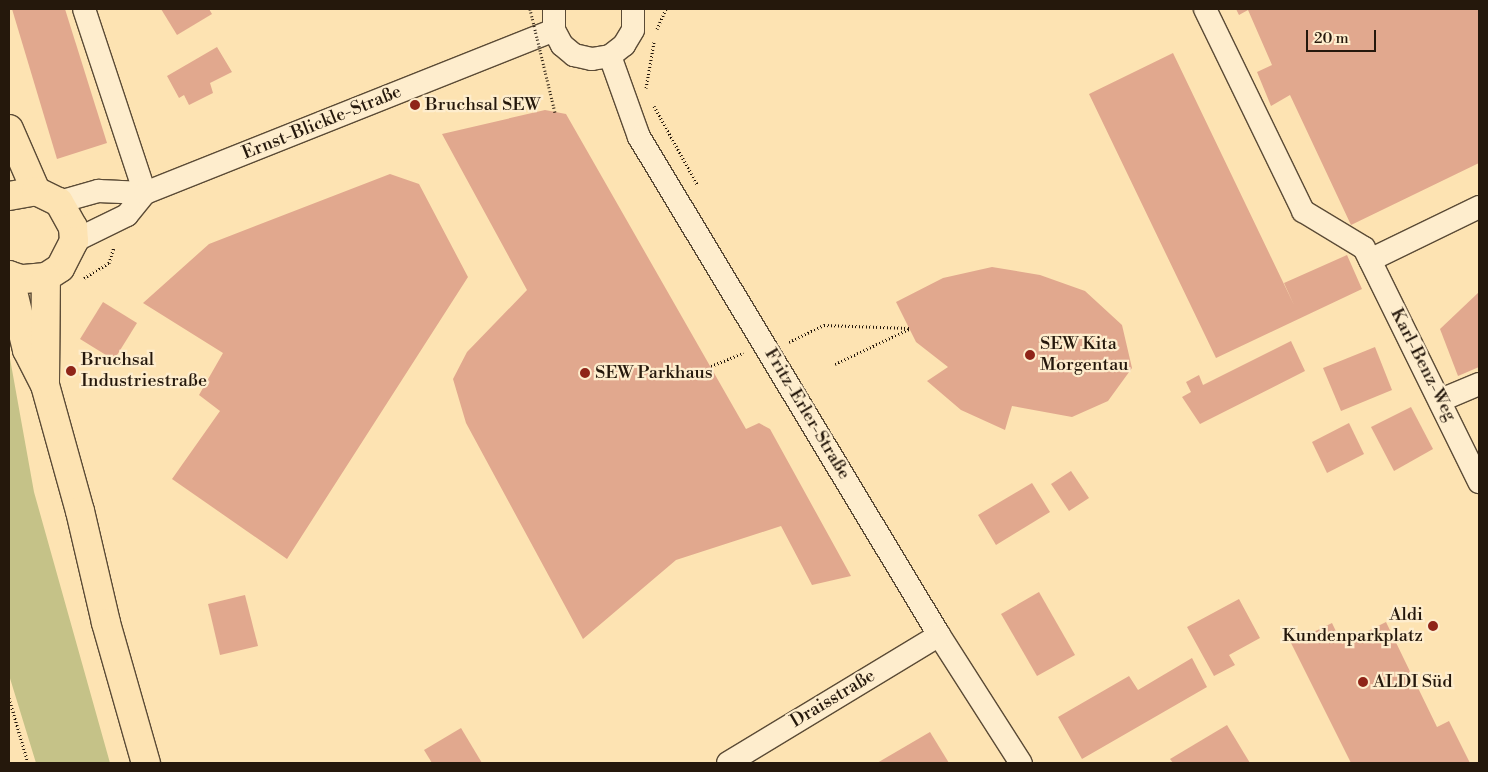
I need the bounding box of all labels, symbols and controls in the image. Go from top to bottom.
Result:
scale bar [1308,20,1378,52]
text: 20 m [1314,29,1349,48]
street label: Ernst-Blickle-Straße [239,81,405,165]
place label: Bruchsal SEW [425,94,540,116]
marker: Bruchsal SEW [409,99,421,111]
street label: Karl-Benz-Weg [1385,305,1461,425]
place label: SEW Kita Morgentau [1040,334,1129,376]
street label: Fritz-Erler-Straße [759,345,855,483]
marker: SEW Kita Morgentau [1024,349,1036,361]
place label: Bruchsal Industriestraße [81,350,207,392]
place label: SEW Parkhaus [595,362,713,384]
marker: Bruchsal Industriestraße [65,365,77,377]
marker: SEW Parkhaus [579,367,591,379]
place label: Aldi Kundenparkplatz [1282,605,1423,648]
marker: Aldi Kundenparkplatz [1427,620,1439,632]
street label: Draisstraße [787,665,879,733]
place label: ALDI Süd [1373,671,1453,693]
marker: ALDI Süd [1357,676,1369,688]

